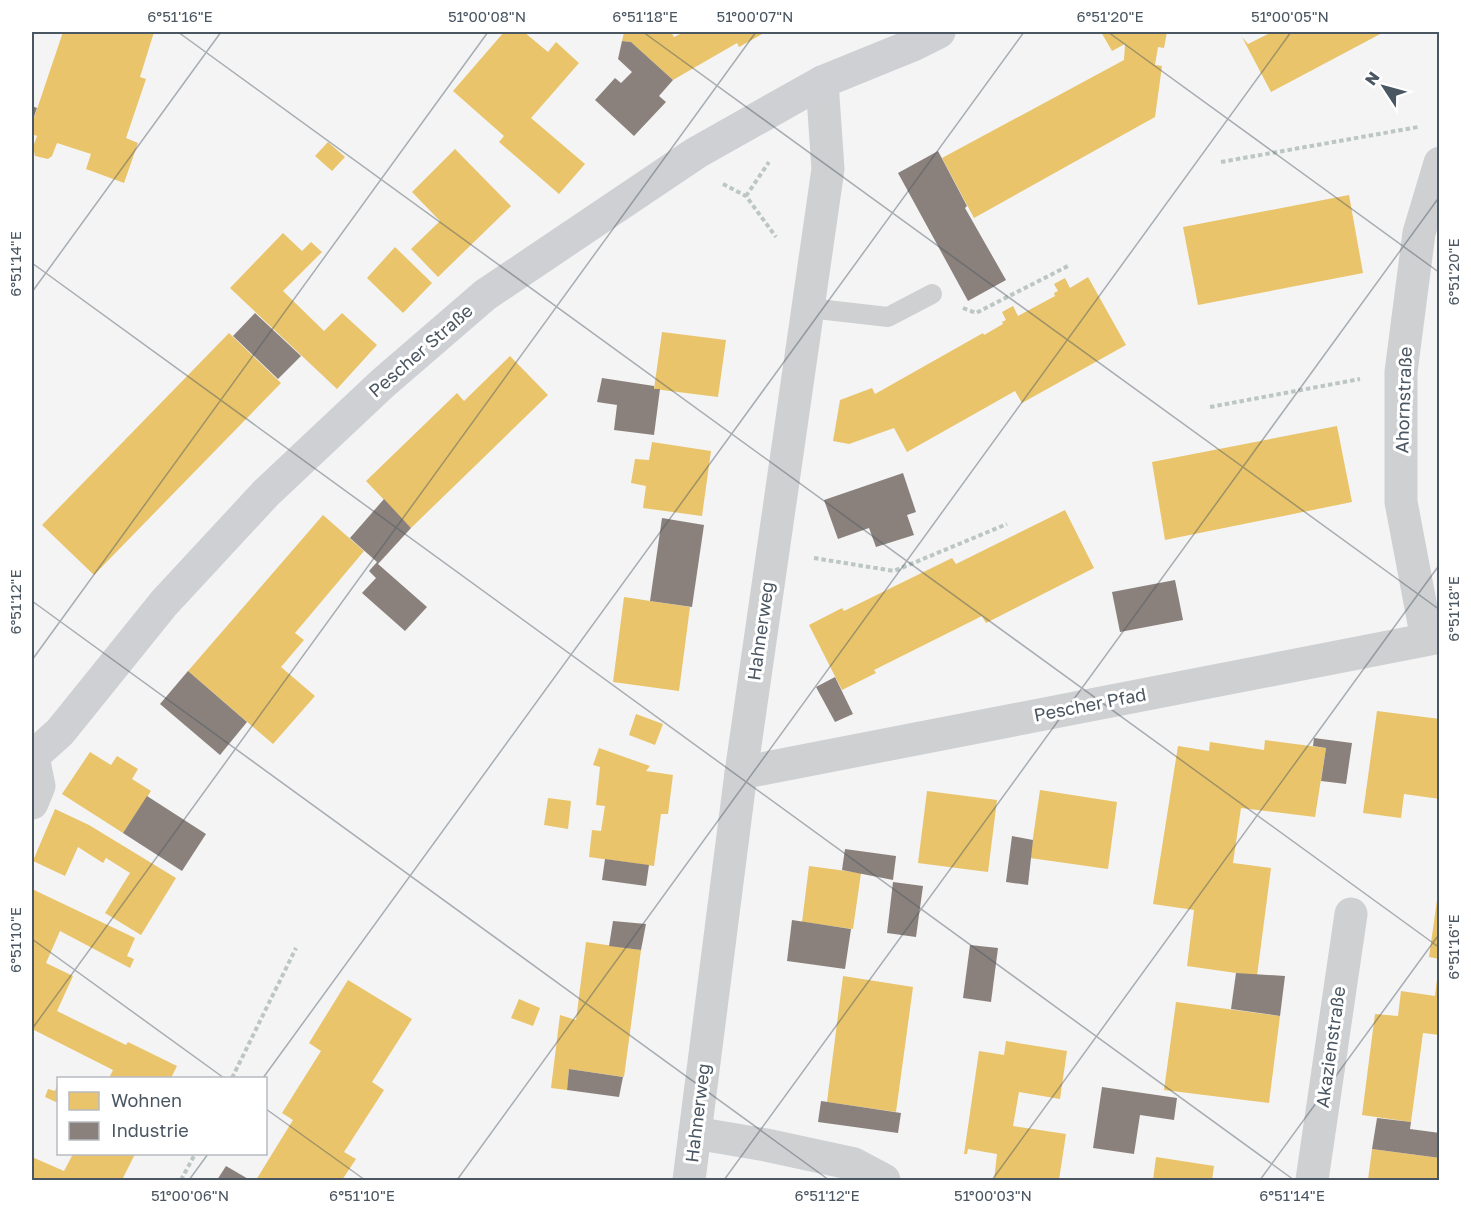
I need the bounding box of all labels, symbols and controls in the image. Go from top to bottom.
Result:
text: 6°51'16"E [147,7,213,25]
text: 51°00'08"N [448,7,526,25]
text: 6°51'18"E [612,7,678,25]
text: 51°00'07"N [716,7,794,25]
text: 6°51'20"E [1076,7,1144,25]
text: 51°00'05"N [1251,7,1329,25]
north arrow [1354,57,1414,117]
text: N [1360,67,1384,89]
text: 6°51'14"E [6,231,24,297]
text: 6°51'20"E [1444,238,1462,306]
street label: Pescher Straße [364,299,477,401]
street label: Ahornstraße [1390,346,1416,454]
text: 6°51'12"E [6,569,24,635]
text: 6°51'18"E [1444,576,1462,642]
street label: Hahnerweg [742,580,778,682]
street label: Pescher Pfad [1032,682,1148,726]
text: 6°51'10"E [6,907,24,973]
text: 6°51'16"E [1444,914,1462,980]
street label: Akazienstraße [1311,985,1349,1109]
street label: Hahnerweg [680,1062,714,1164]
legend [57,1077,267,1155]
text: Wohnen [111,1089,182,1111]
text: Industrie [111,1119,189,1141]
text: 51°00'06"N [151,1186,229,1204]
text: 6°51'10"E [329,1186,395,1204]
text: 6°51'12"E [794,1186,860,1204]
text: 51°00'03"N [954,1186,1032,1204]
text: 6°51'14"E [1259,1186,1325,1204]

